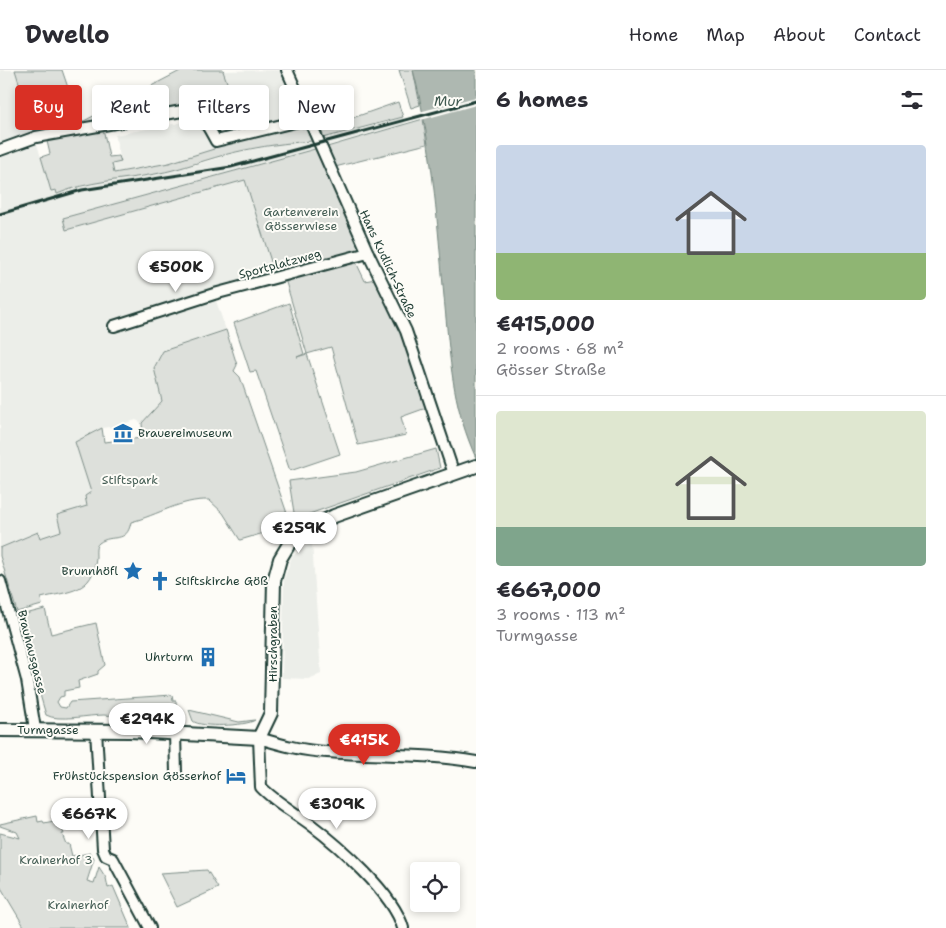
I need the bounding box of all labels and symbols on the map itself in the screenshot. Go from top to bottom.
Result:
water label: Mur [434,92,462,110]
park label: Gartenverein Gösserwiese [263,204,339,234]
street label: Hans Kudlich-Straße [356,207,420,321]
street label: Sportplatzweg [237,245,323,283]
pin: €500K [141,250,211,293]
museum icon: Brauereimuseum [112,422,134,444]
place label: Brauereimuseum [138,425,232,441]
park label: Stiftspark [102,472,158,488]
pin: €259K [264,512,334,554]
place icon: Brunnhöfl [122,560,144,582]
place label: Brunnhöfl [62,563,118,579]
church icon: Stiftskirche Göß [149,570,171,592]
place label: Stiftskirche Göß [175,573,268,589]
street label: Hirschgraben [265,606,281,682]
street label: Brauhausgasse [14,608,50,696]
building icon: Uhrturm [197,646,219,668]
place label: Uhrturm [145,649,193,665]
pin: €294K [112,702,182,745]
street label: Turmgasse [17,722,79,738]
pin: €415K [329,724,399,766]
hotel icon: Frühstückspension Gösserhof [225,765,247,787]
place label: Frühstückspension Gösserhof [53,768,222,784]
pin: €309K [302,788,372,830]
pin: €667K [54,798,124,840]
park label: Krainerhof 3 [19,852,93,868]
park label: Krainerhof [48,897,109,913]

